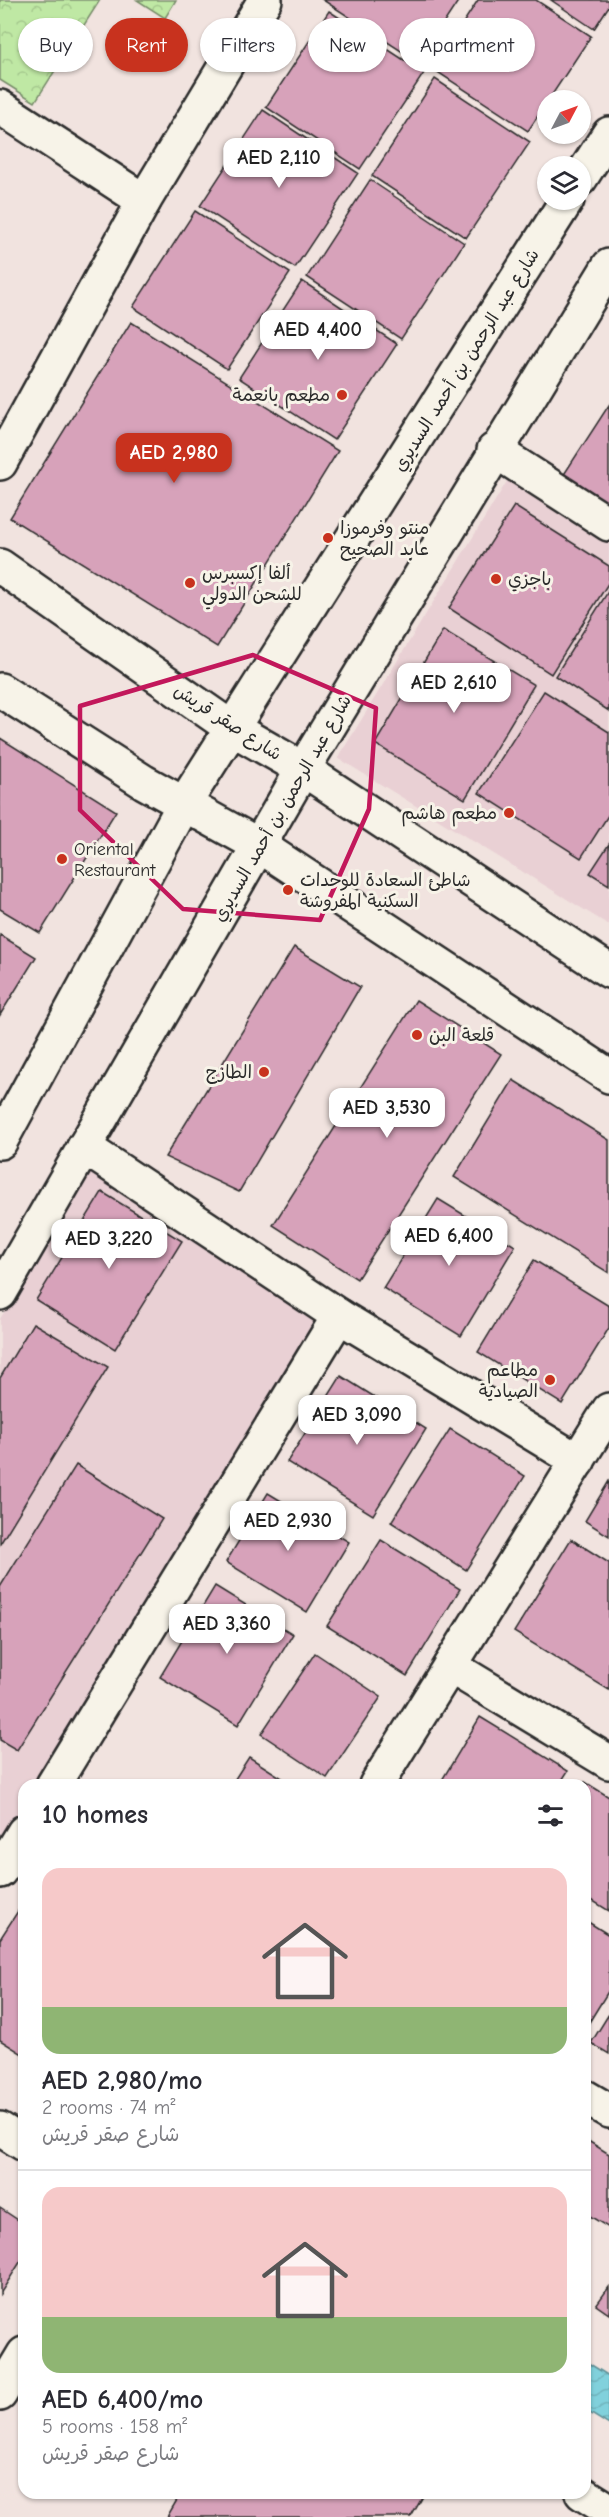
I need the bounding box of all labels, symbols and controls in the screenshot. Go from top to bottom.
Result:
chip: Buy [18,18,93,72]
chip: Rent [105,18,188,72]
chip: Filters [200,18,296,72]
chip: New [308,18,387,72]
chip: Apartment [399,18,535,72]
north arrow [537,90,591,144]
map controls [537,90,591,210]
pin: AED 2,110 [210,138,348,189]
text: AED 2,110 [237,146,321,169]
button: layers [537,156,591,210]
street label: شارع عبد الرحمن بن أحمد السديري [389,245,546,476]
pin: AED 4,400 [249,310,387,361]
text: AED 4,400 [274,318,362,341]
place label: مطعم بانعمة [233,385,330,409]
marker: مطعم بانعمة [335,388,349,402]
pin: AED 2,980 [105,433,243,484]
text: AED 2,980 [130,441,218,464]
place label: منتو وفرموزا عابد الصحيح [340,518,429,561]
marker: منتو وفرموزا عابد الصحيح [321,531,335,545]
place label: ألفا إكسبرس للشحن الدولي [202,563,302,610]
place label: باجزي [508,569,552,592]
marker: باجزي [489,572,503,586]
marker: ألفا إكسبرس للشحن الدولي [183,576,197,590]
pin: AED 2,610 [385,663,523,714]
text: AED 2,610 [411,671,497,694]
street label: شارع صقر قريش [170,680,285,766]
street label: شارع عبد الرحمن بن أحمد السديري [209,691,358,926]
place label: مطعم هاشم [401,803,497,827]
marker: مطعم هاشم [502,806,516,820]
place label: Oriental Restaurant [74,839,156,881]
marker: Oriental Restaurant [55,852,69,866]
place label: شاطئ السعادة للوحدات السكنية المفروشة [300,870,471,912]
marker: شاطئ السعادة للوحدات السكنية المفروشة [281,883,295,897]
place label: قلعة البن [429,1025,494,1046]
marker: قلعة البن [410,1028,424,1042]
place label: الطازج [206,1062,252,1084]
marker: الطازج [257,1065,271,1079]
pin: AED 3,530 [318,1088,456,1139]
text: AED 3,530 [343,1096,431,1119]
pin: AED 6,400 [380,1216,518,1267]
pin: AED 3,220 [40,1219,178,1270]
text: AED 6,400 [404,1224,494,1247]
text: AED 3,220 [65,1227,153,1250]
place label: مطاعم الصيادية [479,1360,538,1402]
marker: مطاعم الصيادية [543,1373,557,1387]
pin: AED 3,090 [288,1395,426,1446]
text: AED 3,090 [312,1403,402,1426]
pin: AED 2,930 [219,1501,357,1552]
text: AED 2,930 [244,1509,332,1532]
pin: AED 3,360 [158,1604,296,1655]
text: AED 3,360 [183,1612,271,1635]
icon: filters [534,1799,567,1832]
text: 10 homes [42,1800,148,1830]
icon: home [251,1907,359,2015]
text: AED 2,980/mo [42,2066,202,2096]
text: 2 rooms · 74 m² [42,2096,175,2119]
text: شارع صقر قريش [42,2123,179,2146]
icon: home [251,2226,359,2334]
text: AED 6,400/mo [42,2385,203,2415]
text: 5 rooms · 158 m² [42,2415,187,2438]
text: شارع صقر قريش [42,2442,179,2465]

